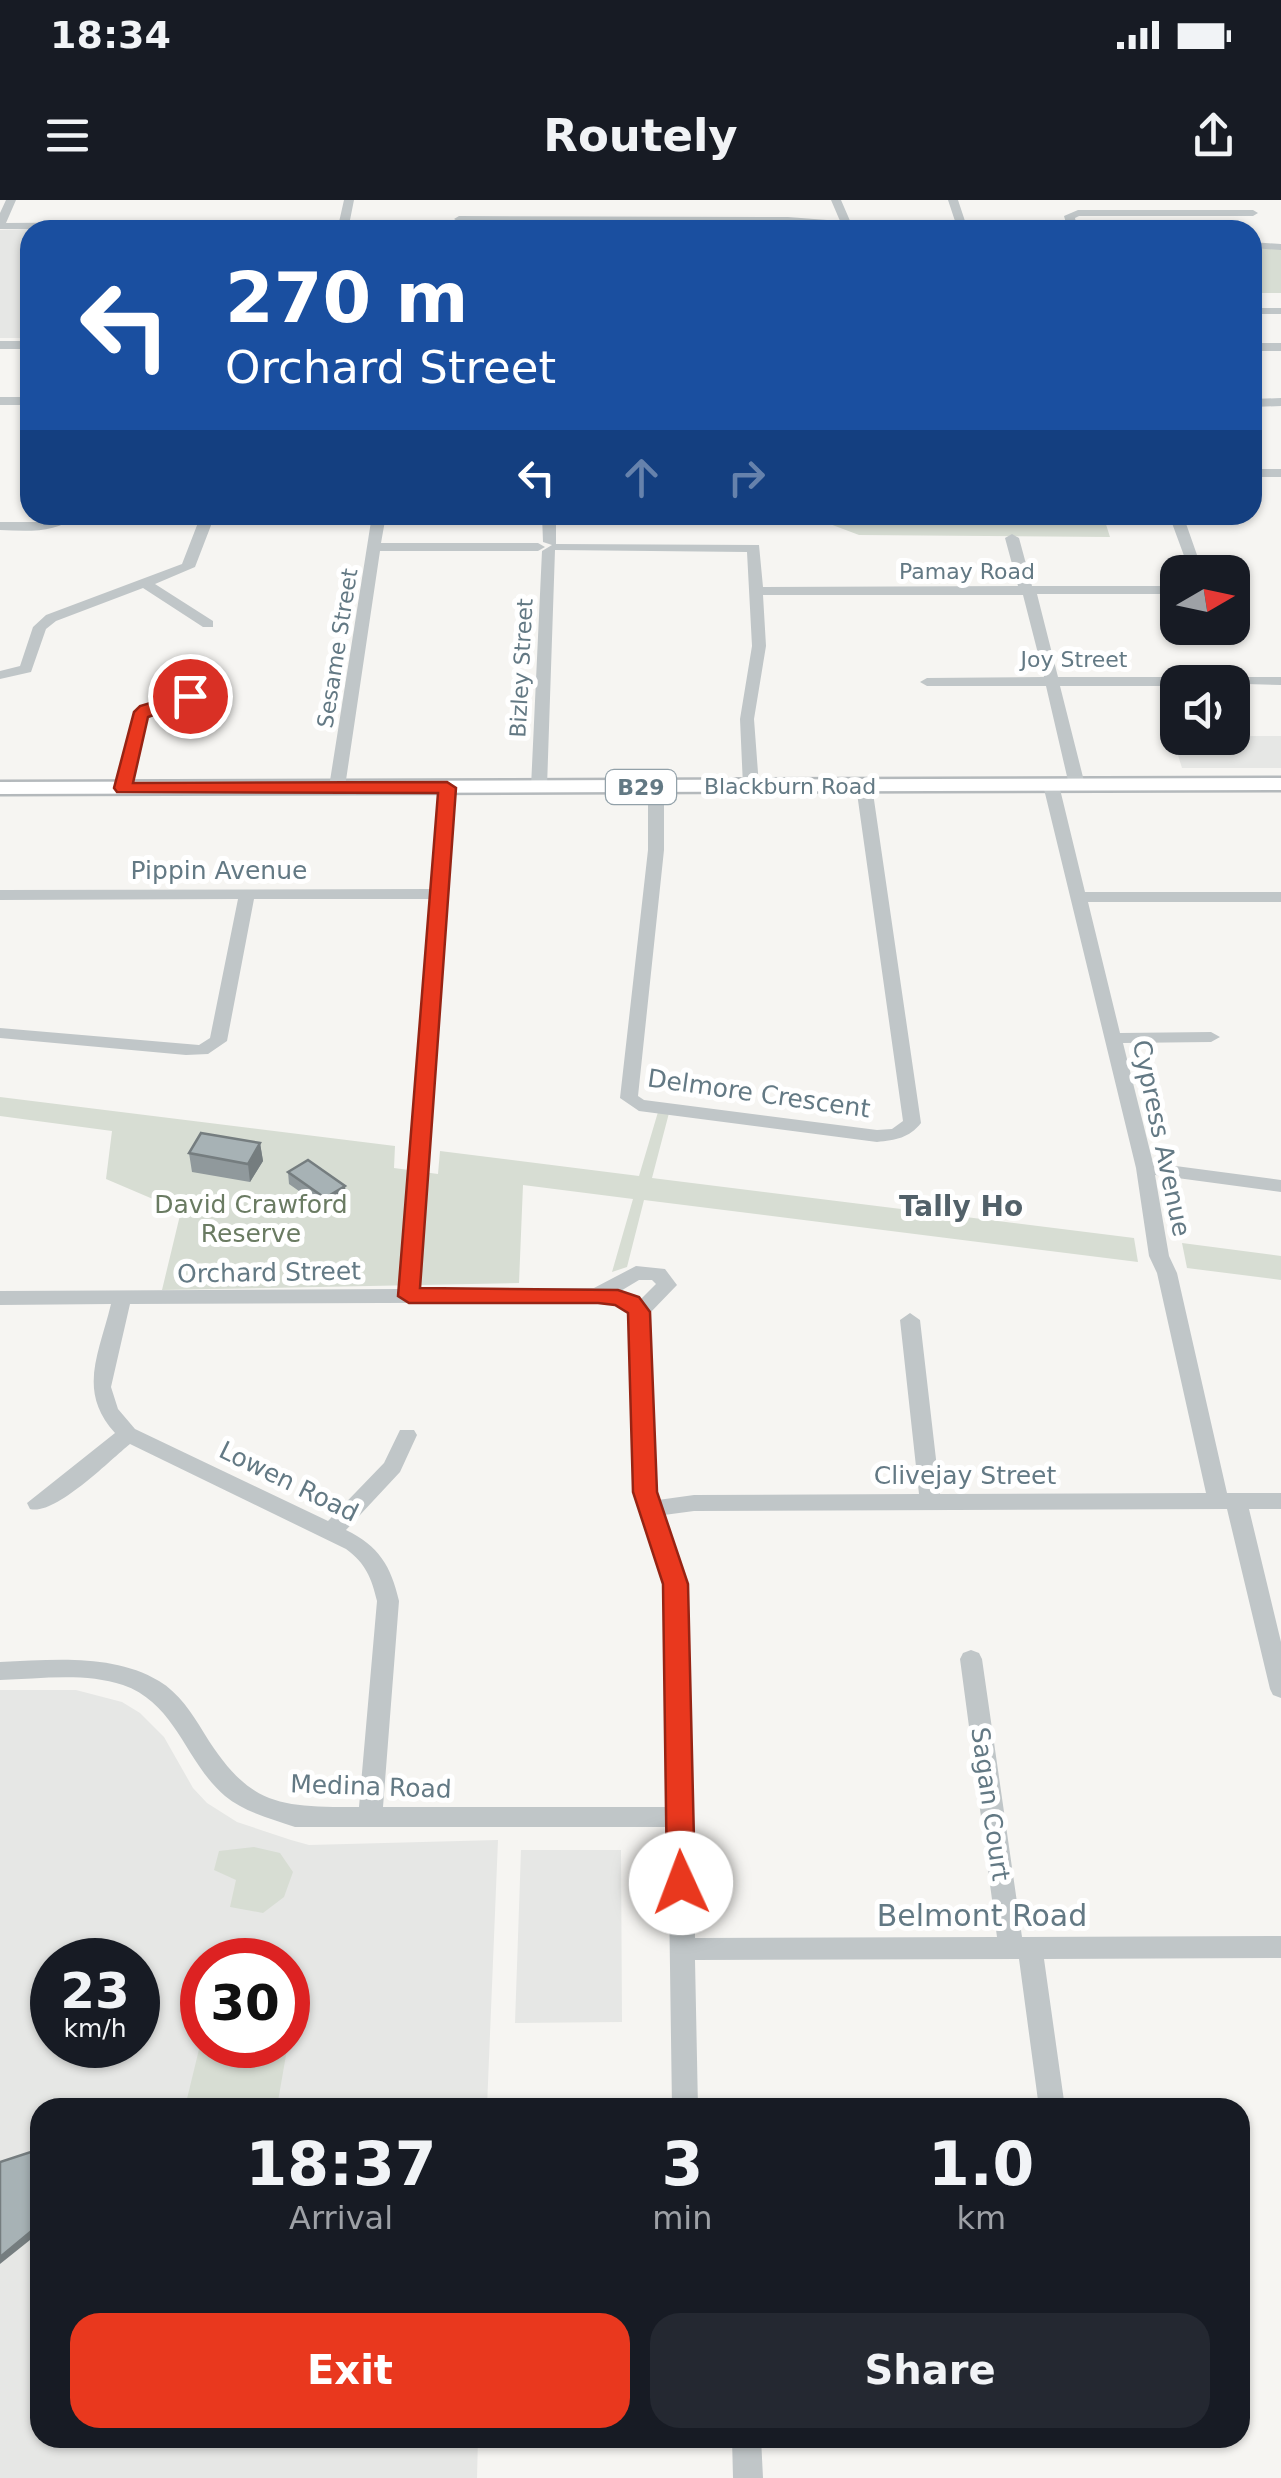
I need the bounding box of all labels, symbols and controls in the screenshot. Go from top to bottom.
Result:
text: 18:34 [50,13,171,57]
icon: menu [40,108,95,163]
icon: share [1186,108,1241,163]
text: Routely [543,109,738,162]
text: 270 m [225,257,468,339]
icon: left [60,260,190,390]
text: Orchard Street [225,341,556,394]
icon: left [509,450,564,505]
icon: ahead [614,450,669,505]
icon: right [719,450,774,505]
north arrow [1160,555,1250,645]
map controls [1160,555,1250,755]
street label: Pamay Road [899,559,1035,584]
street label: Sesame Street [313,566,363,730]
street label: Bizley Street [505,597,538,738]
street label: Joy Street [1019,647,1128,672]
pin [148,654,233,739]
button: sound [1160,665,1250,755]
icon: arrive [163,669,218,724]
road number: B29 [606,770,676,804]
street label: Blackburn Road [704,774,876,799]
street label: Pippin Avenue [131,856,307,885]
street label: Cypress Avenue [1127,1037,1196,1239]
street label: Delmore Crescent [646,1064,872,1124]
park label: David Crawford Reserve [154,1190,348,1248]
district label: Tally Ho [899,1190,1023,1223]
street label: Orchard Street [177,1256,361,1289]
street label: Lowen Road [215,1435,363,1528]
street label: Clivejay Street [874,1461,1056,1490]
street label: Sagan Court [965,1725,1016,1883]
street label: Medina Road [290,1769,452,1804]
position arrow [629,1831,733,1935]
street label: Belmont Road [877,1898,1087,1933]
speed limit sign: 30 [180,1938,310,2068]
text: 23 [60,1962,130,2020]
text: km/h [63,2014,127,2043]
text: 18:37 [246,2129,437,2199]
text: 3 [661,2129,703,2199]
text: 1.0 [928,2129,1034,2199]
text: Arrival [289,2199,393,2237]
text: min [652,2199,713,2237]
text: km [956,2199,1006,2237]
button: Exit [70,2313,630,2428]
button: Share [650,2313,1210,2428]

